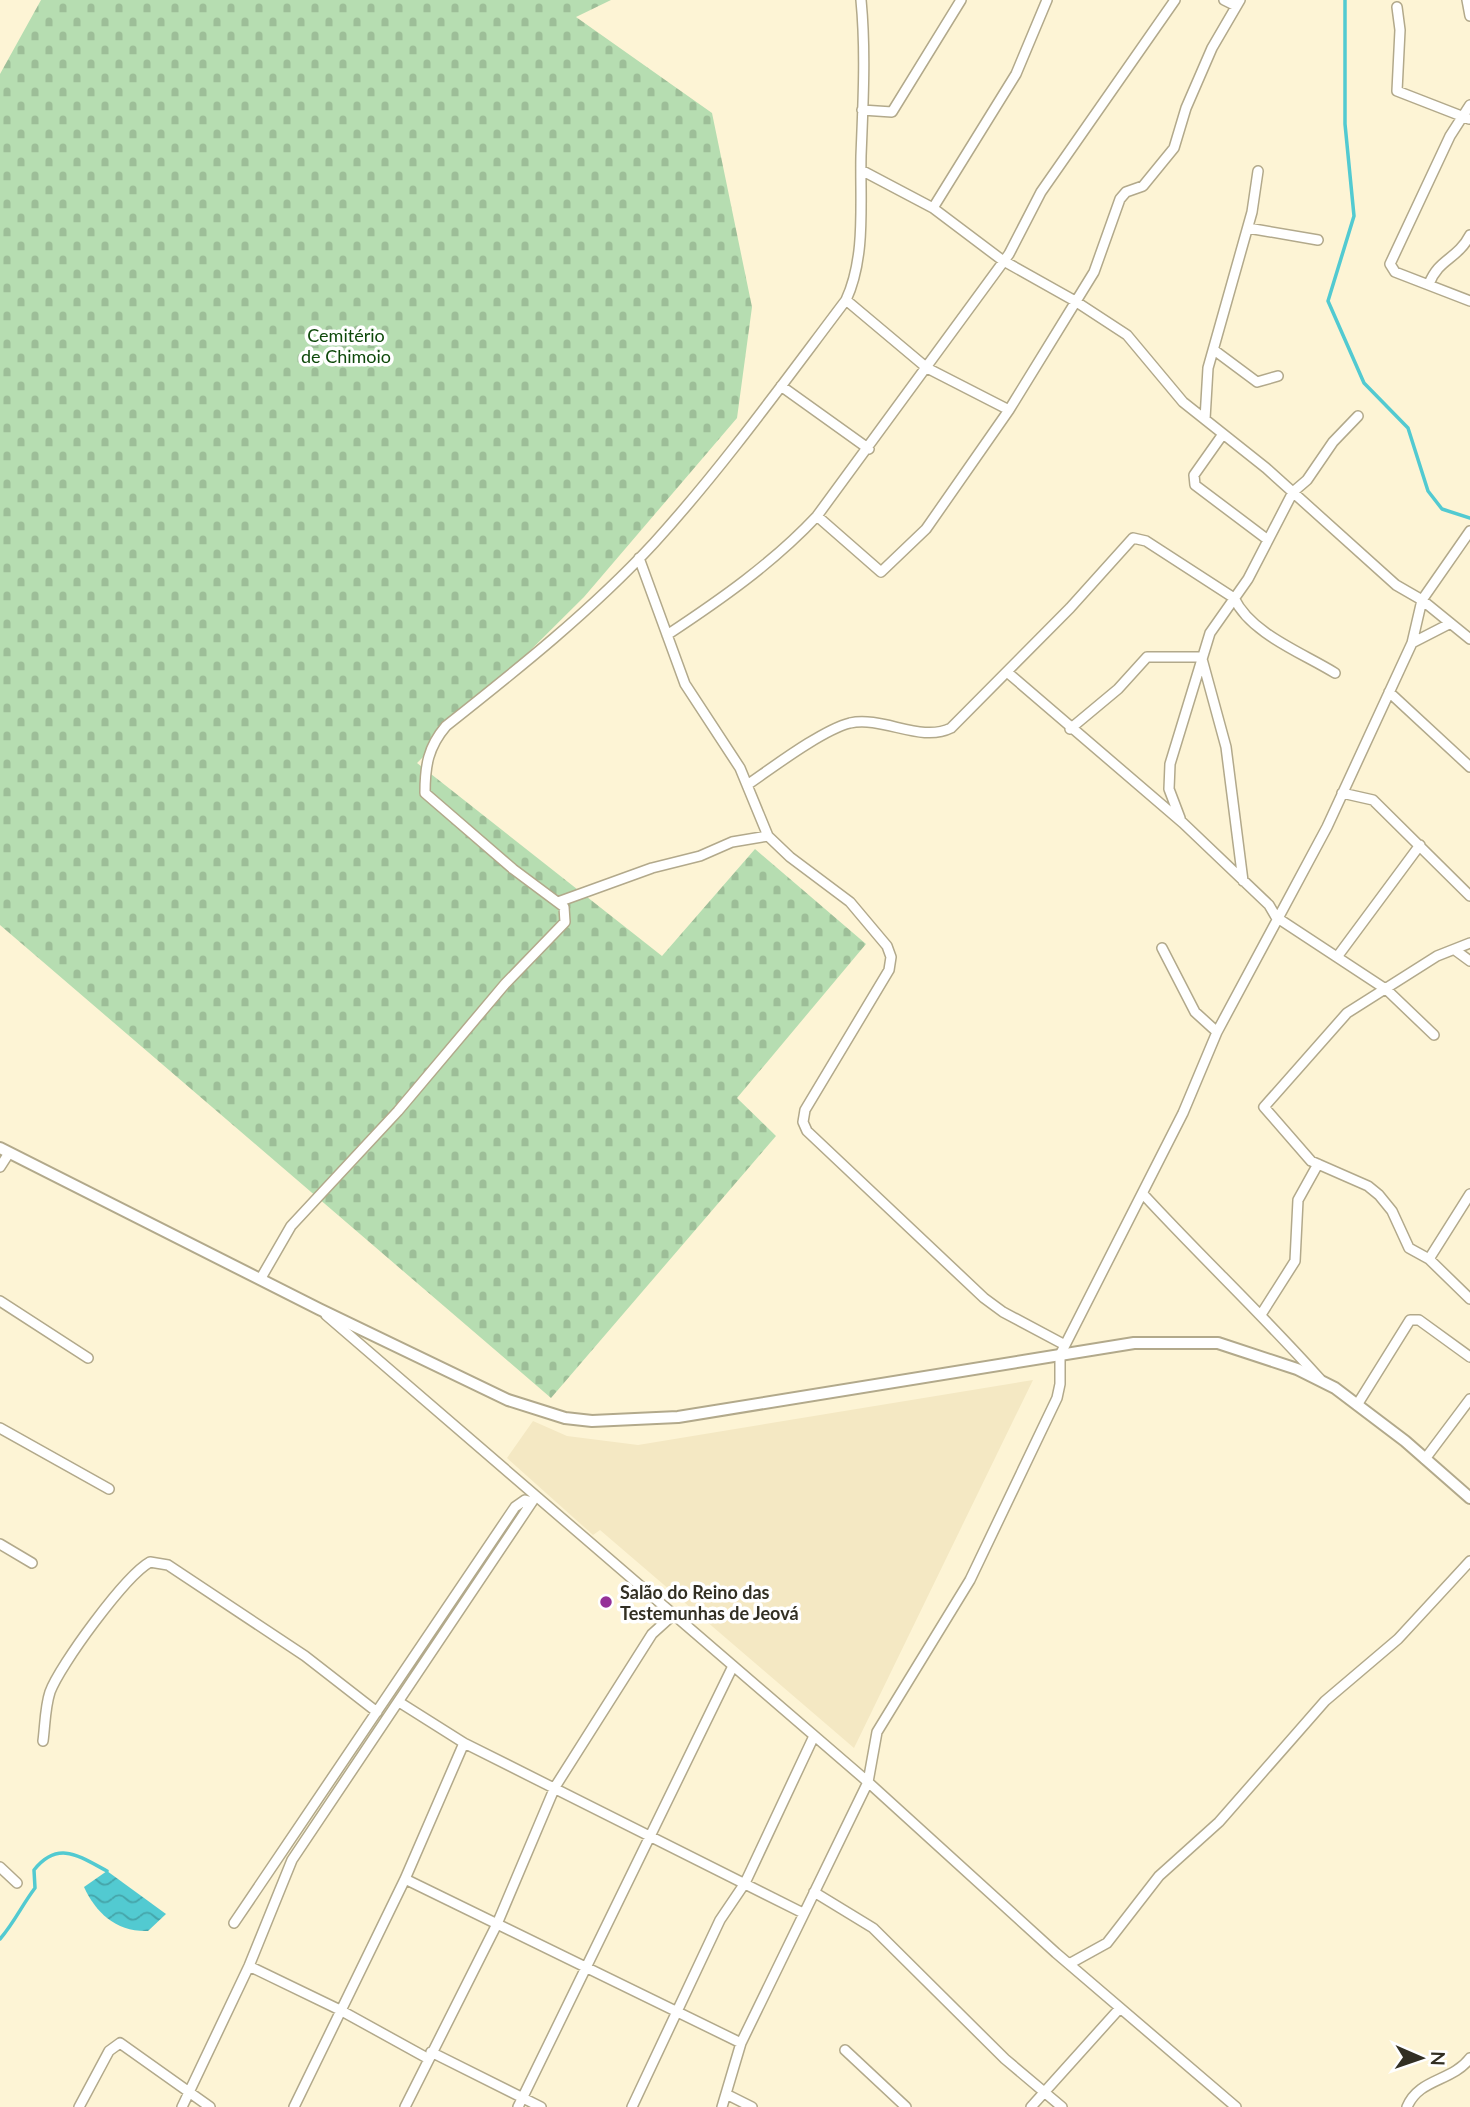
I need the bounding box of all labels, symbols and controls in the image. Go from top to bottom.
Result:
park label: Cemitério de Chimoio [301,324,391,367]
place label: Salão do Reino das Testemunhas de Jeová [620,1581,799,1624]
marker: Salão do Reino das Testemunhas de Jeová [598,1594,614,1610]
north arrow [1386,2023,1456,2093]
text: N [1427,2051,1450,2066]

